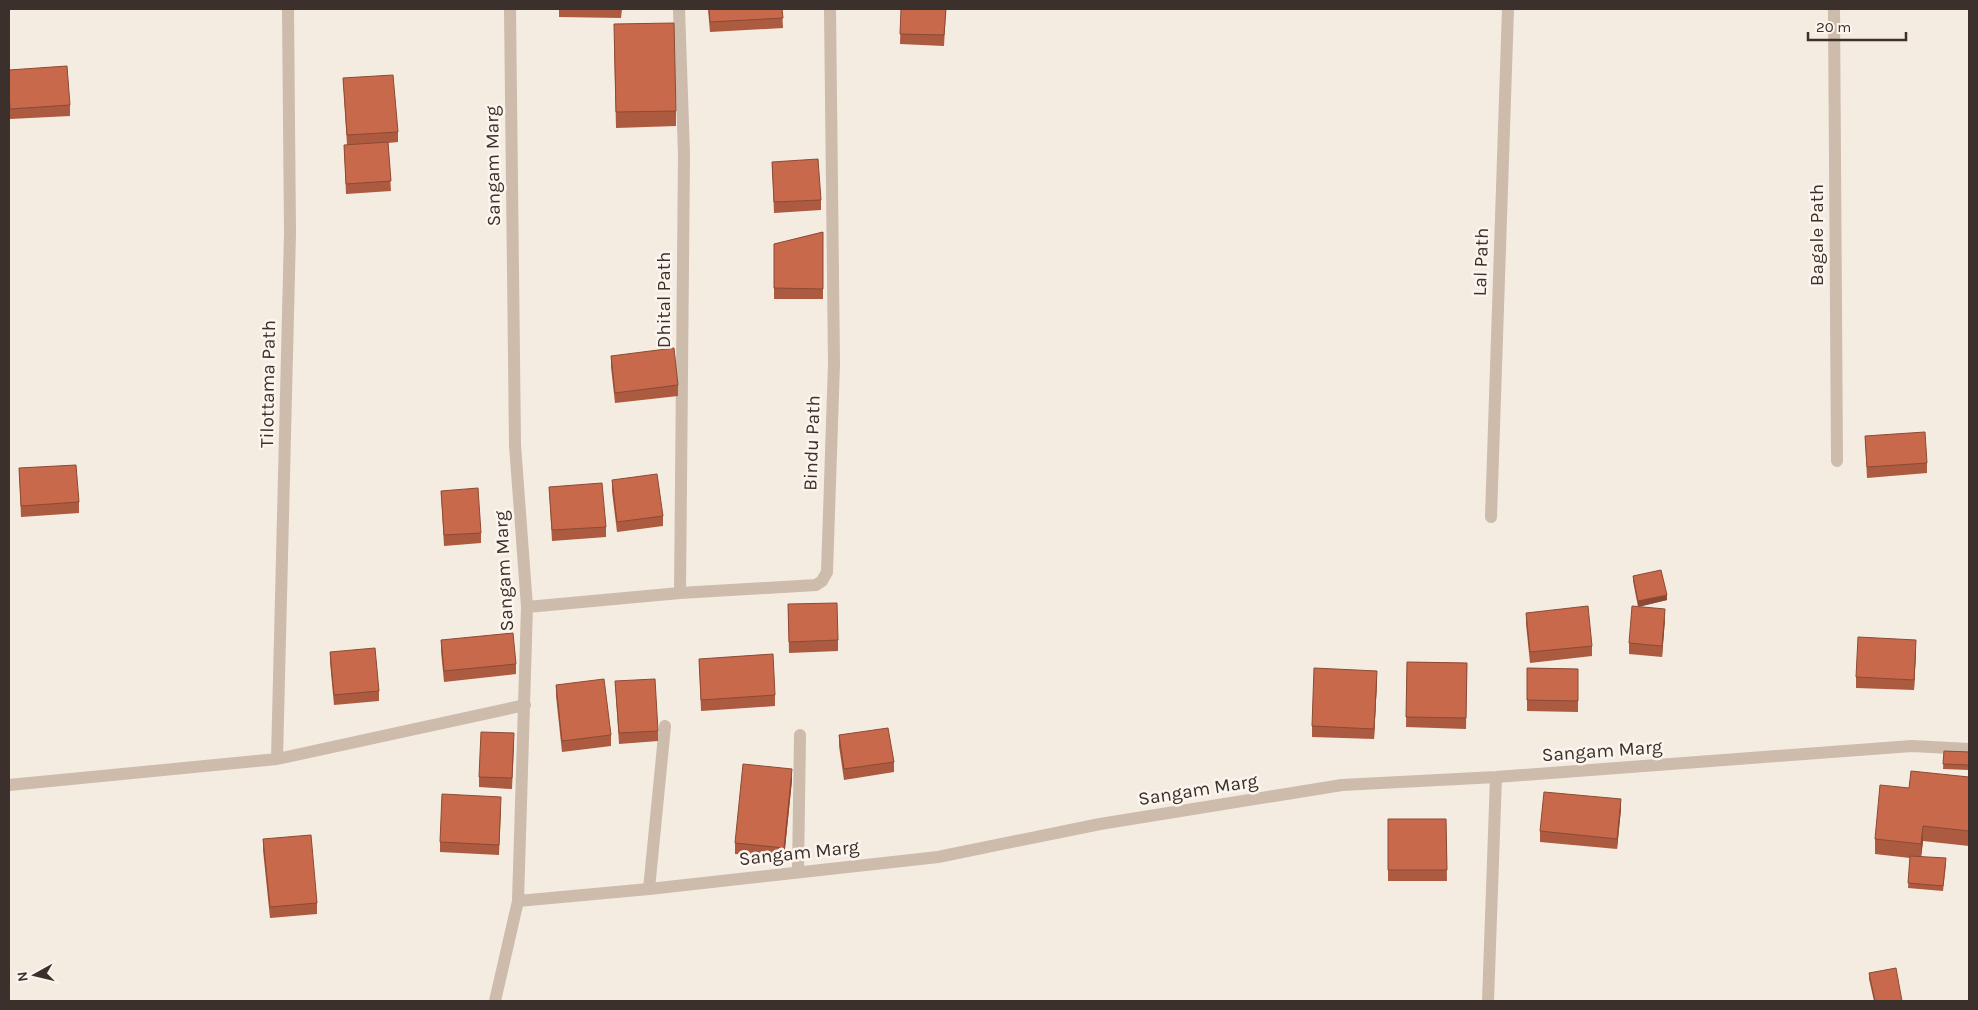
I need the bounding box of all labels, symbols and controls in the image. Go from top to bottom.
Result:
scale bar [1808,10,1906,42]
text: 20 m [1816,18,1851,36]
street label: Sangam Marg [481,105,505,227]
street label: Bagale Path [1806,184,1828,286]
street label: Lal Path [1469,227,1493,297]
street label: Dhital Path [653,252,675,348]
street label: Tilottama Path [256,320,280,448]
street label: Bindu Path [799,395,825,491]
street label: Sangam Marg [490,510,518,632]
street label: Sangam Marg [1541,736,1663,766]
street label: Sangam Marg [1137,770,1260,810]
street label: Sangam Marg [738,836,860,870]
north arrow [10,950,60,1000]
text: N [14,971,32,983]

